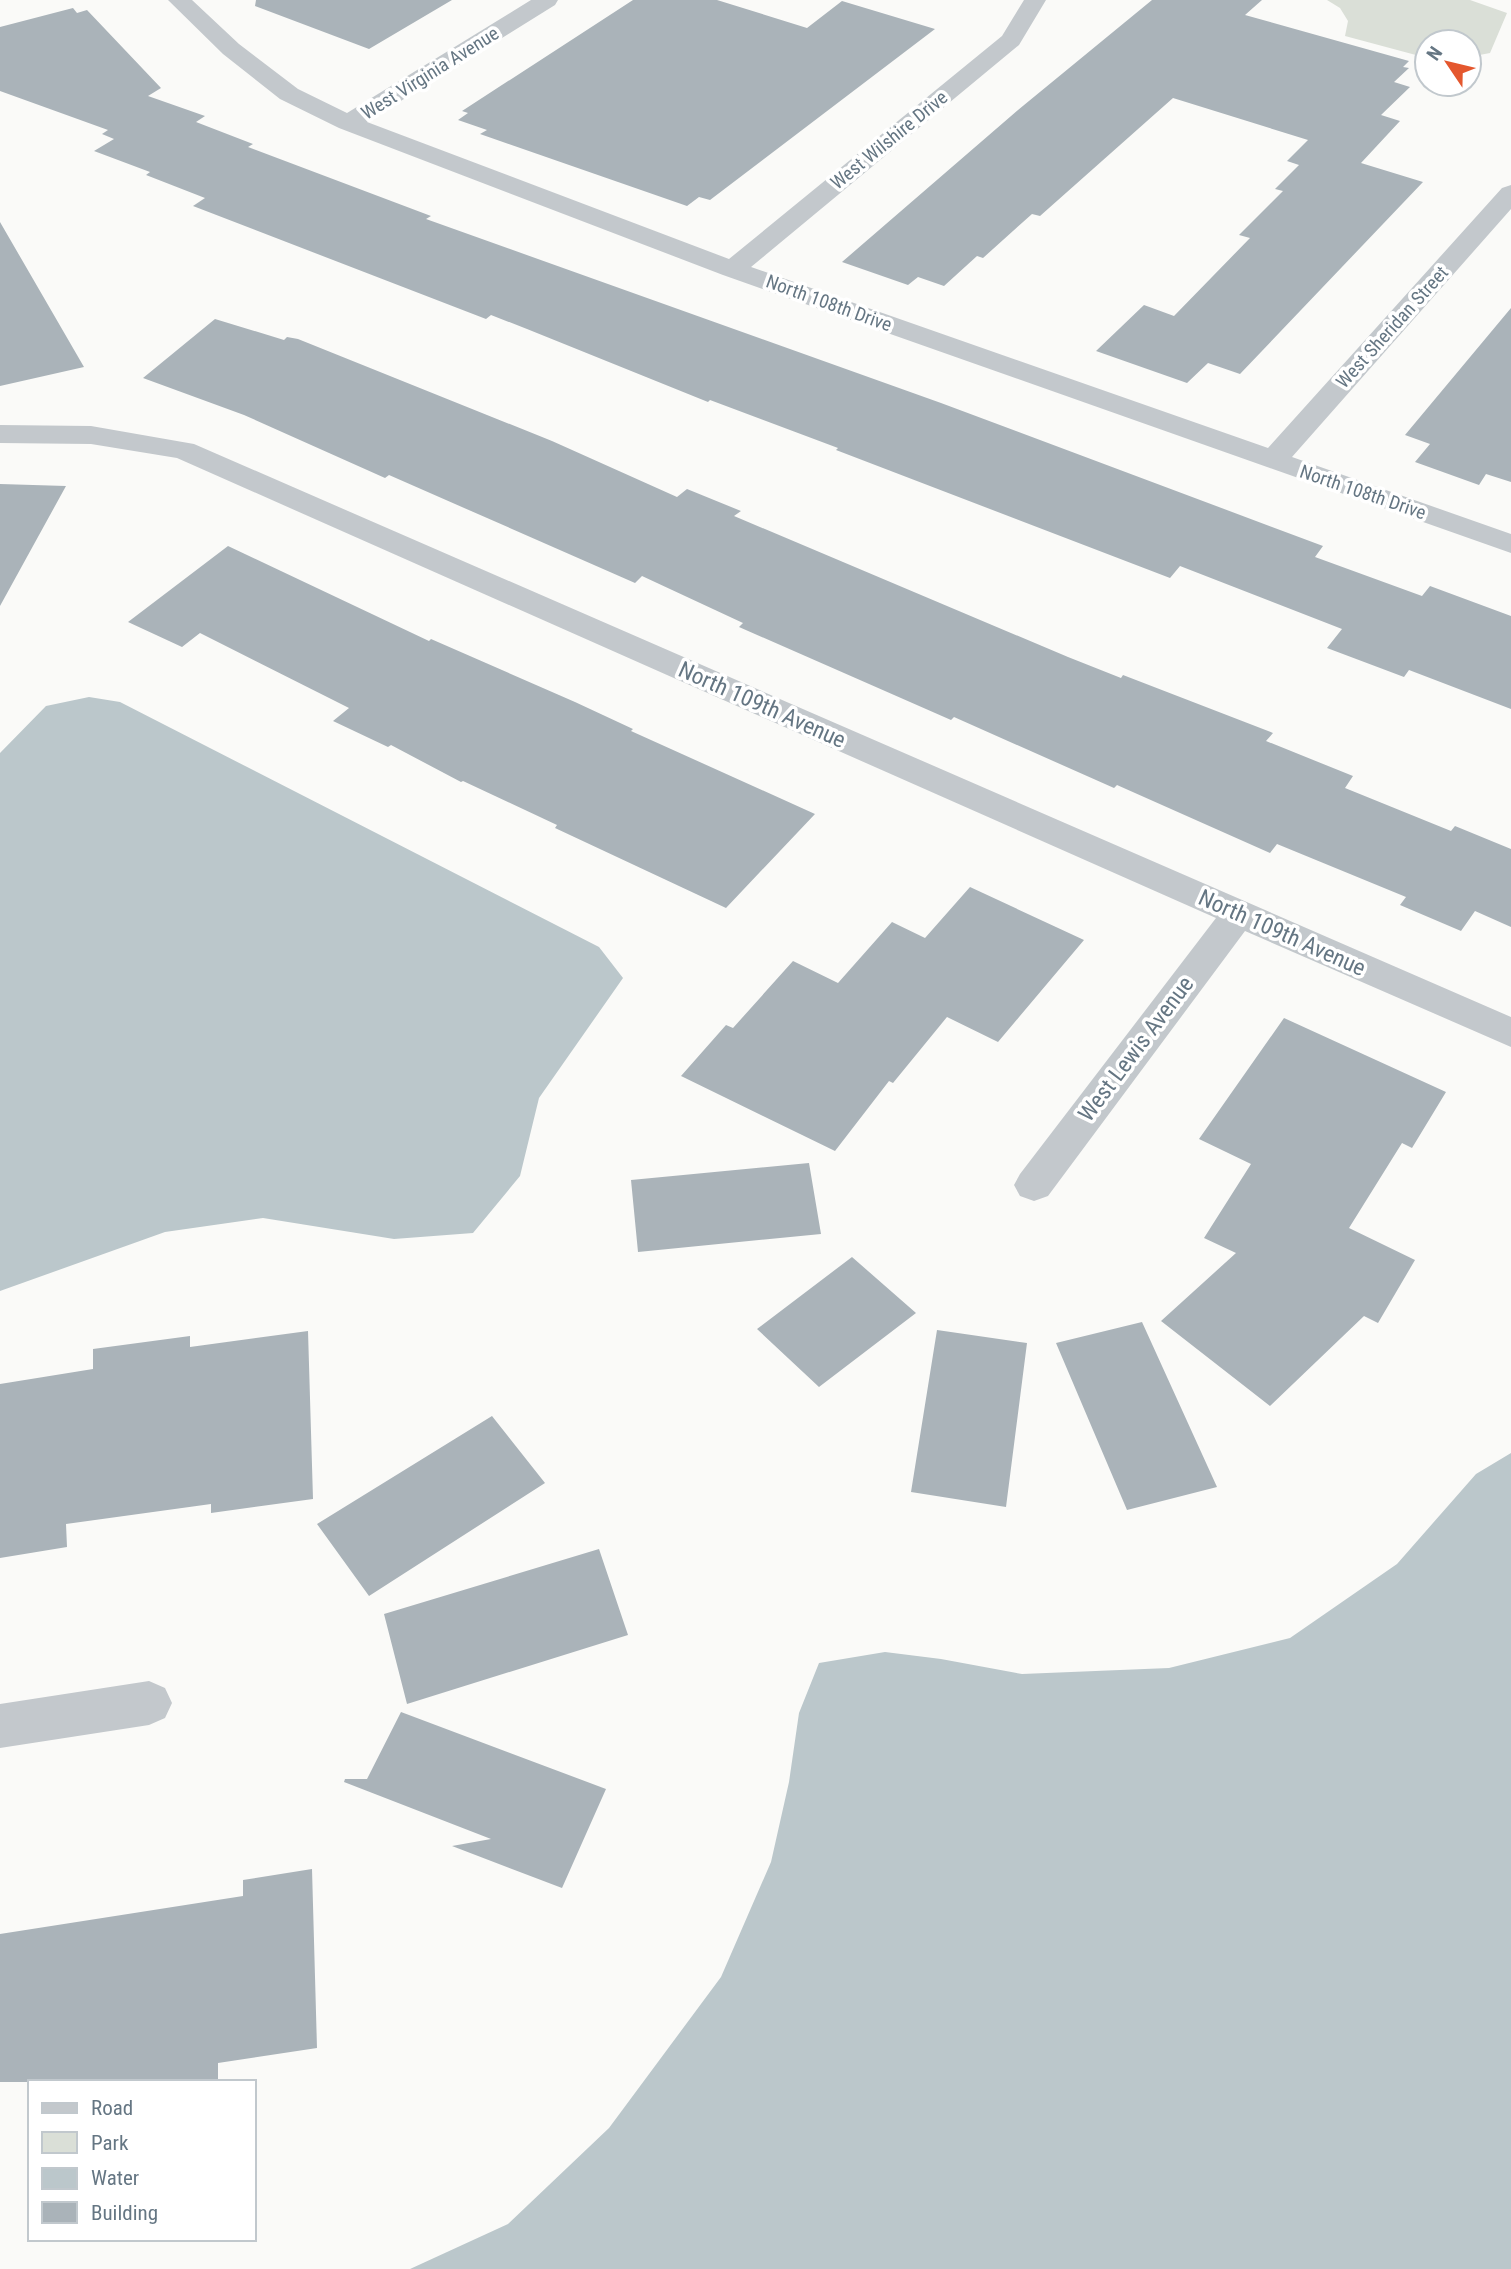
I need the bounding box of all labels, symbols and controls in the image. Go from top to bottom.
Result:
street label: West Virginia Avenue [357,21,503,125]
north arrow [1413,28,1483,98]
text: N [1422,42,1447,65]
street label: West Wilshire Drive [826,86,952,194]
street label: West Sheridan Street [1331,261,1453,393]
street label: North 108th Drive [763,270,895,336]
street label: North 108th Drive [1297,460,1429,524]
street label: North 109th Avenue [674,656,850,754]
street label: North 109th Avenue [1194,884,1370,982]
street label: West Lewis Avenue [1073,971,1199,1127]
legend [28,2080,256,2241]
text: Road [91,2096,133,2120]
text: Park [91,2131,129,2155]
text: Water [91,2166,139,2190]
text: Building [91,2201,158,2225]

